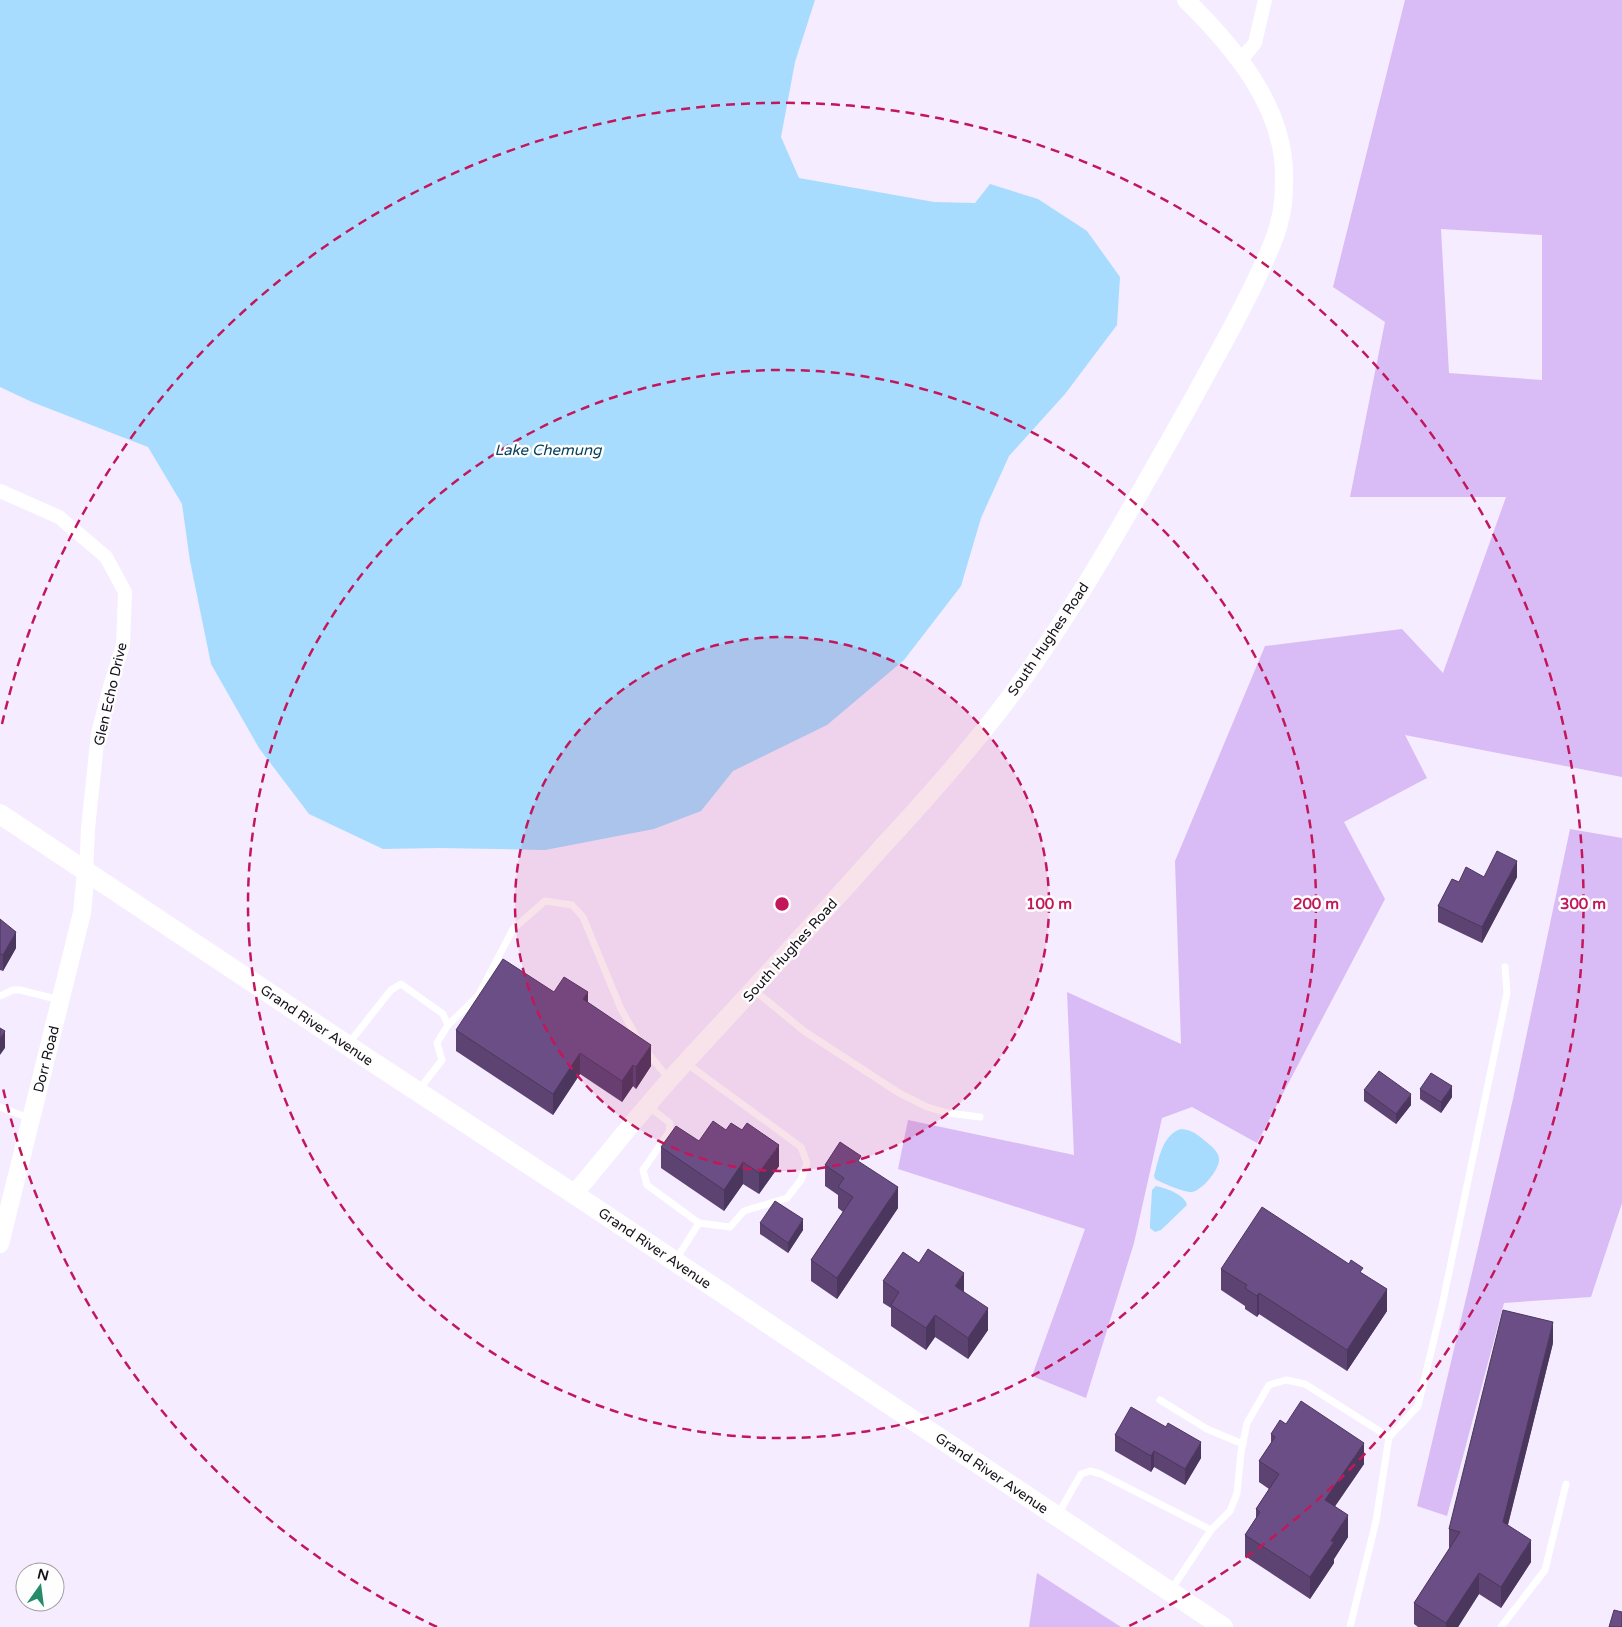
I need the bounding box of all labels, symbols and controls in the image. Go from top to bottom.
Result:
water label: Lake Chemung [495,441,603,459]
street label: South Hughes Road [1004,579,1093,699]
street label: Glen Echo Drive [90,641,131,747]
street label: South Hughes Road [740,895,841,1005]
centre of rings [773,895,791,913]
text: 100 m [1026,895,1072,913]
text: 200 m [1293,895,1339,913]
text: 300 m [1560,895,1606,913]
street label: Grand River Avenue [257,981,377,1070]
street label: Dorr Road [30,1024,63,1094]
street label: Grand River Avenue [595,1204,715,1293]
street label: Grand River Avenue [932,1429,1052,1518]
north arrow [15,1562,65,1612]
text: N [36,1565,51,1584]

